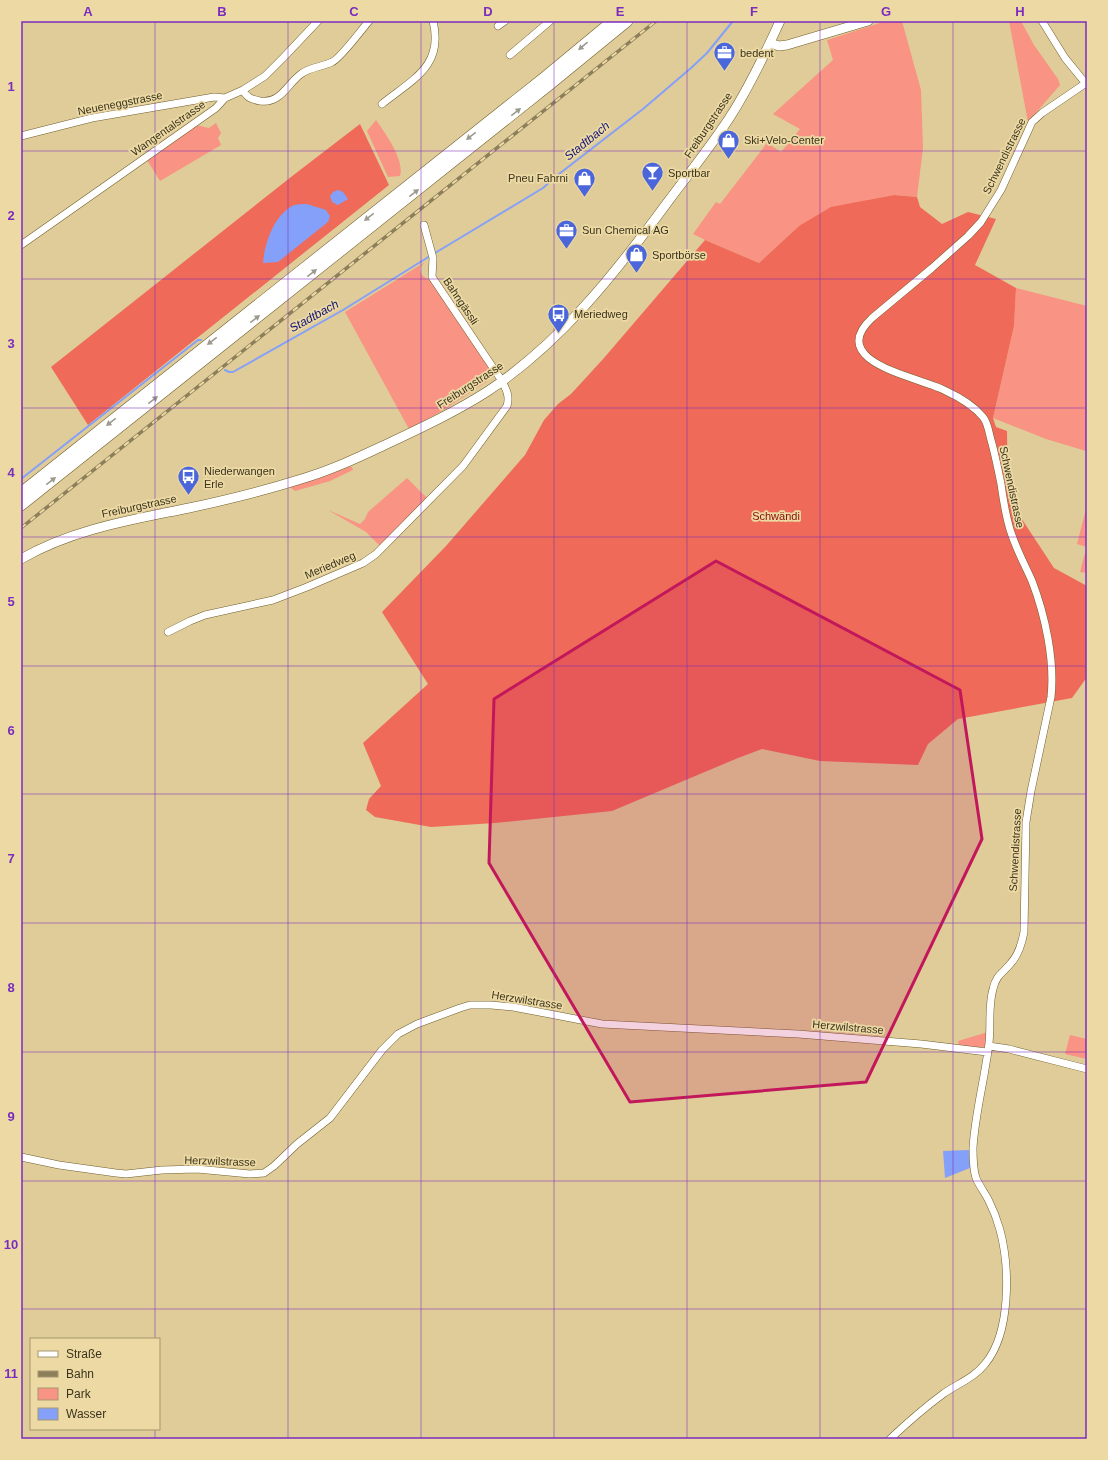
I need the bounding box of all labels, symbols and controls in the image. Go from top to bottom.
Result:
text: A [83,4,93,19]
text: B [217,4,227,19]
text: C [349,4,359,19]
text: D [483,4,493,19]
text: E [616,4,625,19]
text: F [750,4,758,19]
text: G [881,4,891,19]
text: H [1015,4,1025,19]
office icon: bedent [711,40,737,73]
one-way arrow [578,42,589,50]
place label: bedent [740,47,774,59]
text: 1 [7,79,15,94]
street label: Neueneggstrasse [77,89,163,117]
street label: Freiburgstrasse [682,90,734,160]
street label: Wangentalstrasse [129,98,207,158]
one-way arrow [510,107,521,116]
street label: Schwendistrasse [980,116,1028,196]
water label: Stadtbach [562,118,613,163]
shop icon: Ski+Velo-Center [715,127,741,160]
one-way arrow [465,132,476,140]
place label: Ski+Velo-Center [744,134,824,146]
bar icon: Sportbar [639,160,665,193]
shop icon: Pneu Fahrni [571,165,597,198]
place label: Sportbar [668,167,711,179]
place label: Pneu Fahrni [508,172,568,184]
one-way arrow [409,188,419,197]
text: 2 [7,208,15,223]
one-way arrow [363,213,374,221]
office icon: Sun Chemical AG [554,217,580,250]
place label: Sun Chemical AG [582,224,669,236]
shop icon: Sportbörse [623,242,649,275]
place label: Sportbörse [652,249,706,261]
one-way arrow [307,269,318,278]
street label: Bahngässli [441,275,481,327]
water label: Stadtbach [287,297,341,335]
bus stop icon: Meriedweg [545,301,571,334]
place label: Meriedweg [574,308,628,320]
one-way arrow [250,314,260,323]
text: 3 [7,336,15,351]
one-way arrow [207,337,218,345]
street label: Freiburgstrasse [435,359,505,411]
one-way arrow [148,395,159,404]
one-way arrow [105,418,116,426]
street label: Schwendistrasse [997,445,1027,529]
bus stop icon: Niederwangen Erle [175,464,201,497]
text: 4 [7,465,15,480]
place label: Niederwangen Erle [204,465,275,490]
one-way arrow [46,476,57,485]
street label: Freiburgstrasse [100,492,178,520]
park label: Schwändi [752,510,800,522]
street label: Meriedweg [303,549,357,581]
text: 5 [7,594,15,609]
text: 6 [7,723,15,738]
street label: Schwendistrasse [1007,808,1023,892]
text: 7 [7,851,15,866]
text: 8 [7,980,15,995]
street label: Herzwilstrasse [491,988,563,1012]
street label: Herzwilstrasse [812,1018,884,1036]
text: 9 [7,1109,15,1124]
street label: Herzwilstrasse [184,1154,256,1168]
text: 10 [4,1237,18,1252]
legend [30,1338,160,1430]
text: Straße [66,1347,102,1361]
text: 11 [4,1366,18,1381]
text: Bahn [66,1367,94,1381]
text: Park [66,1387,92,1401]
text: Wasser [66,1407,106,1421]

